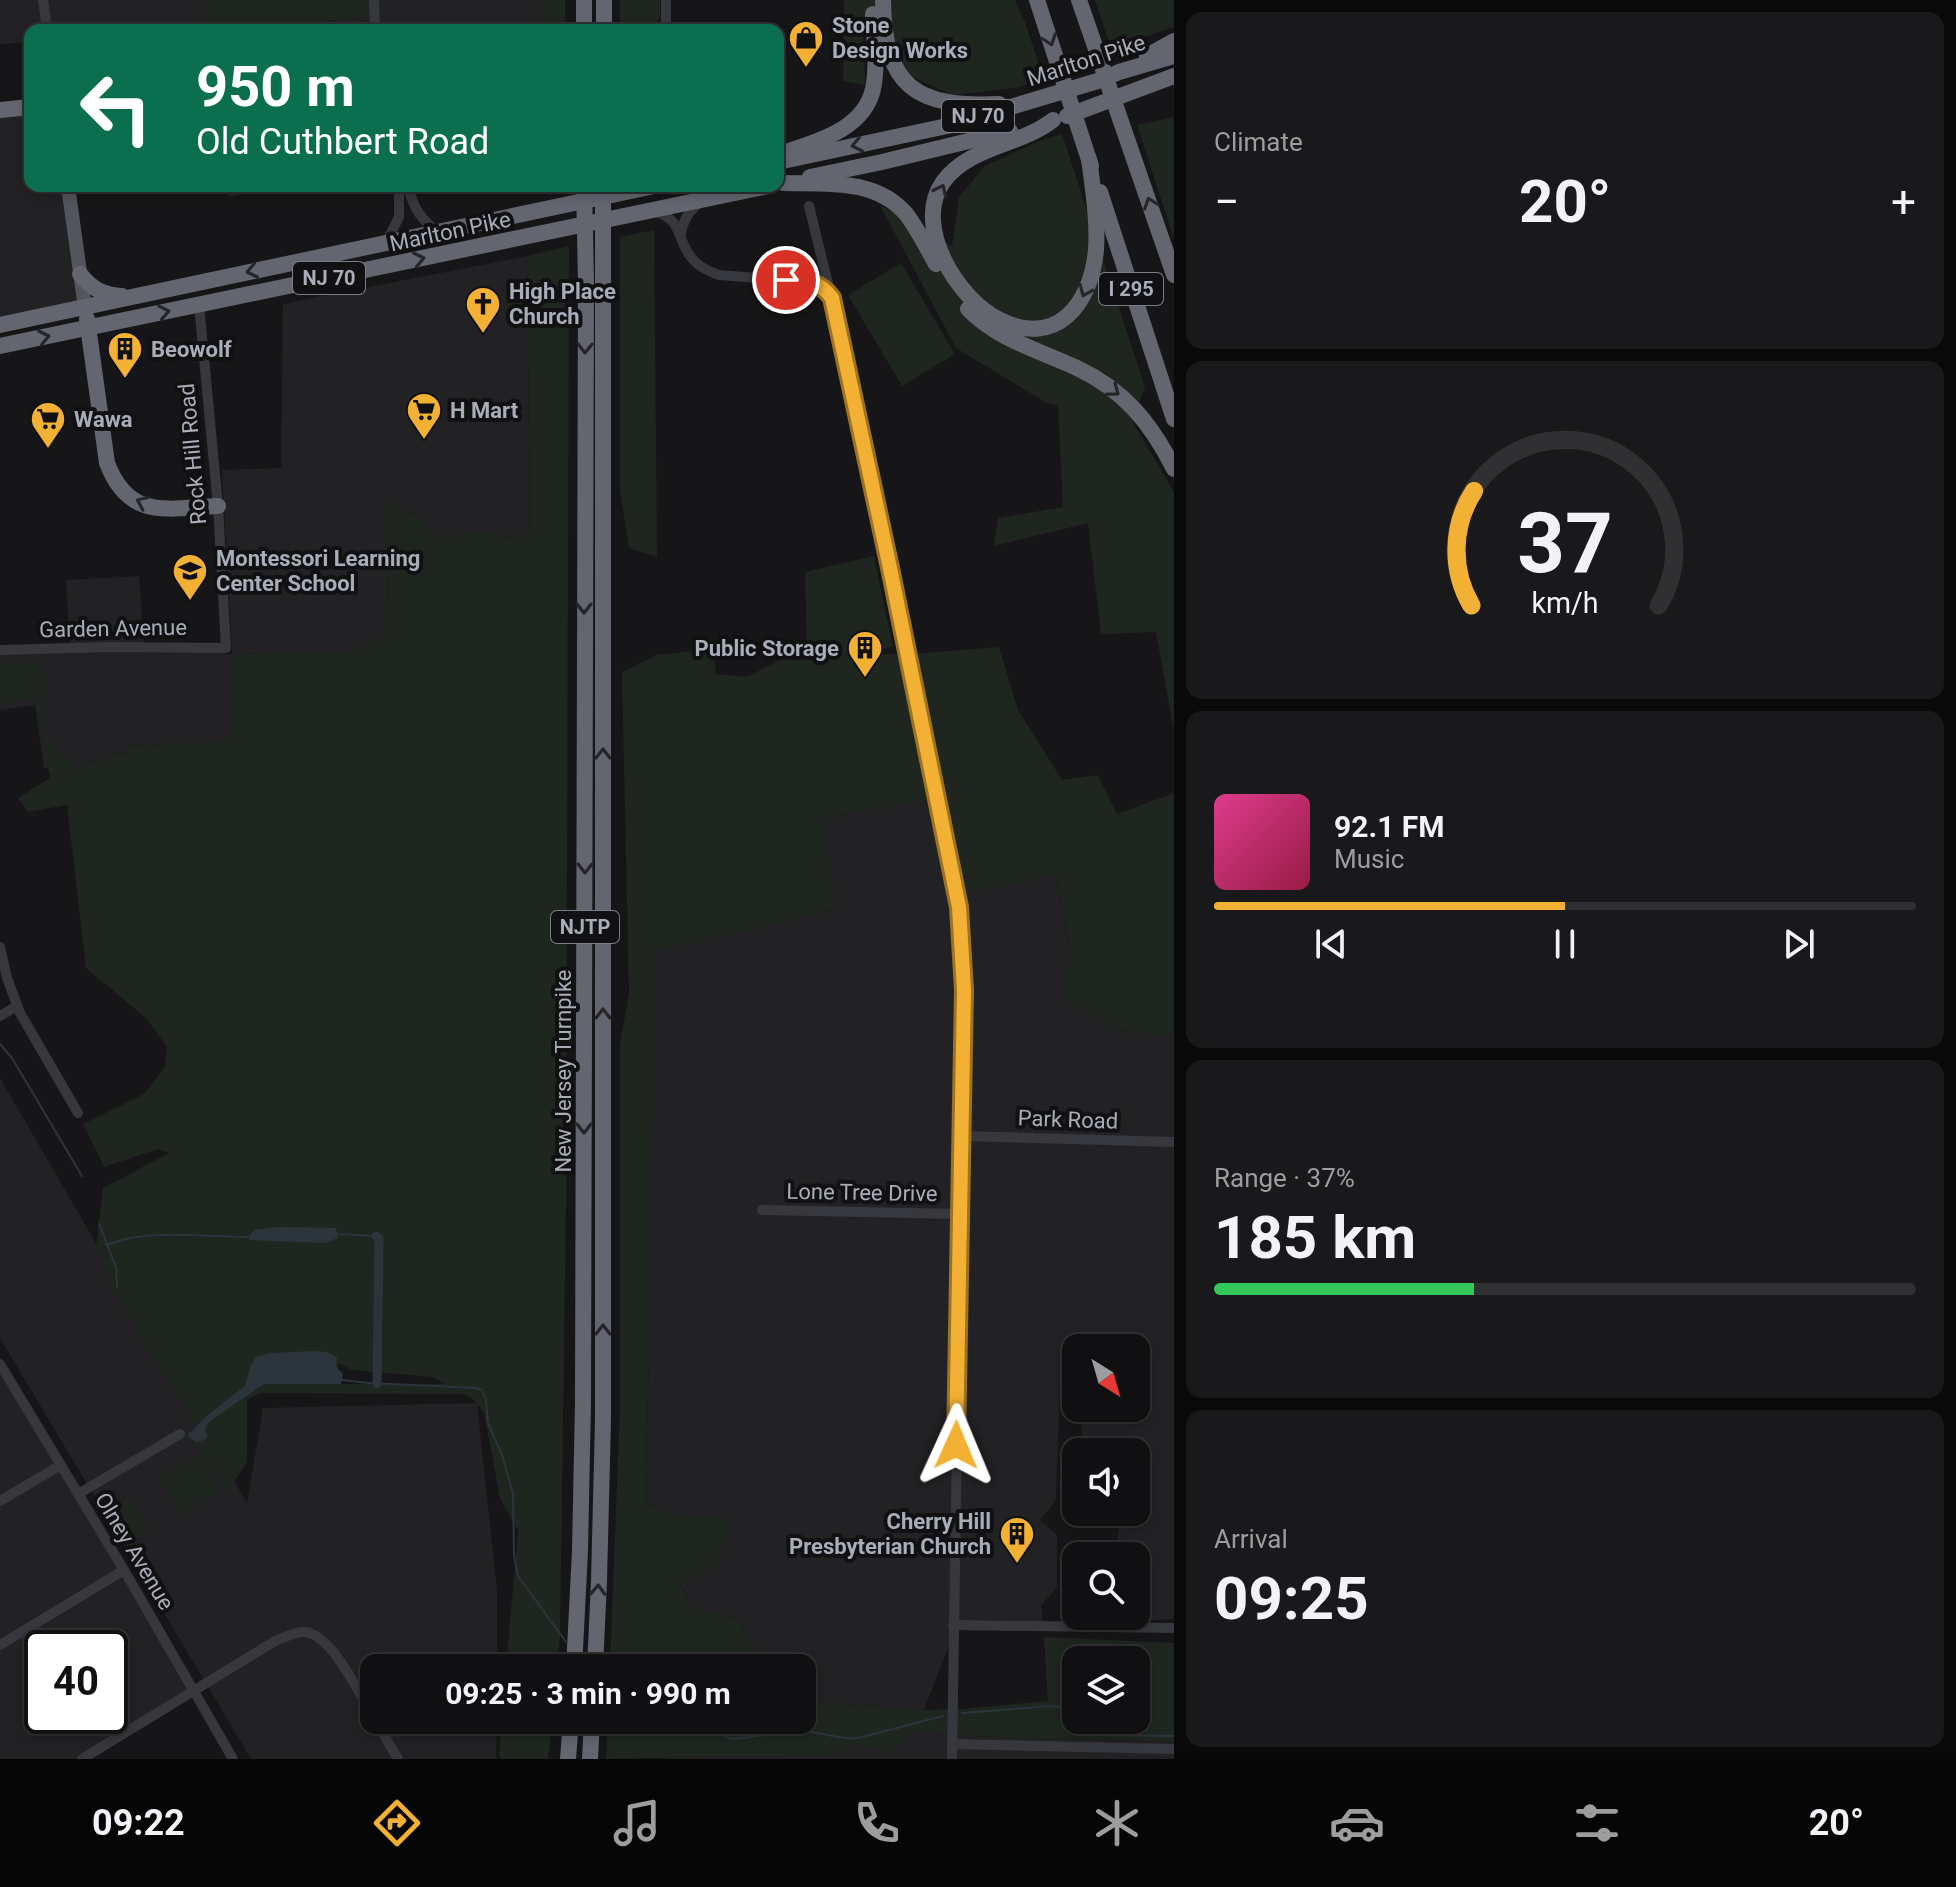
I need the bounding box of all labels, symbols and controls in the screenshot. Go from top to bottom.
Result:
place label: Stone Design Works [832,13,968,63]
shop icon: Stone Design Works [787,19,825,69]
street label: Marlton Pike [1024,30,1148,91]
one-way arrow [1041,32,1057,46]
text: 950 m [196,54,355,120]
icon: left [64,56,168,160]
road number: NJ 70 [942,100,1014,132]
text: Old Cuthbert Road [196,121,489,163]
text: Climate [1214,127,1303,157]
one-way arrow [850,136,864,153]
text: 20° [1519,166,1611,237]
text: − [1214,176,1239,228]
text: + [1891,176,1916,228]
one-way arrow [931,184,947,199]
one-way arrow [1143,197,1159,211]
street label: Marlton Pike [387,206,513,256]
pin [752,246,820,314]
one-way arrow [412,252,426,269]
icon: arrive [764,258,808,302]
one-way arrow [246,262,260,279]
road number: NJ 70 [293,262,365,294]
road number: I 295 [1099,273,1163,305]
place label: High Place Church [509,279,616,329]
one-way arrow [1078,283,1094,297]
church icon: High Place Church [464,285,502,335]
one-way arrow [157,304,170,321]
one-way arrow [37,329,50,346]
building icon: Beowolf [106,330,144,380]
place label: Beowolf [151,337,232,362]
one-way arrow [576,342,594,355]
one-way arrow [1105,381,1119,395]
street label: Rock Hill Road [174,382,211,526]
supermarket icon: H Mart [405,391,443,441]
place label: H Mart [450,398,519,423]
supermarket icon: Wawa [29,400,67,450]
place label: Wawa [74,407,133,432]
text: 37 [1517,495,1613,592]
one-way arrow [135,496,150,512]
place label: Montessori Learning Center School [216,546,420,596]
school or university icon: Montessori Learning Center School [171,552,209,602]
text: km/h [1531,586,1599,620]
one-way arrow [575,602,593,615]
street label: Garden Avenue [39,615,187,642]
building icon: Public Storage [846,629,884,679]
place label: Public Storage [695,636,839,661]
one-way arrow [594,747,612,760]
text: 92.1 FM [1334,809,1445,844]
text: Music [1334,844,1404,874]
one-way arrow [576,862,594,875]
road number: NJTP [551,911,619,943]
icon: previous [1309,922,1353,966]
icon: pause [1543,922,1587,966]
icon: next [1777,922,1821,966]
street label: New Jersey Turnpike [551,969,576,1173]
one-way arrow [594,1007,612,1020]
street label: Park Road [1017,1105,1119,1134]
one-way arrow [576,1122,593,1135]
text: Range · 37% [1214,1163,1355,1193]
street label: Lone Tree Drive [786,1179,938,1206]
text: 185 km [1214,1202,1416,1273]
one-way arrow [594,1323,612,1336]
north arrow [1062,1334,1150,1422]
map controls [1062,1334,1150,1734]
position arrow [914,1403,998,1487]
button: sound [1062,1438,1150,1526]
street label: Olney Avenue [90,1488,179,1614]
place label: Cherry Hill Presbyterian Church [789,1509,991,1559]
building icon: Cherry Hill Presbyterian Church [998,1515,1036,1565]
text: Arrival [1214,1524,1288,1554]
button: search [1062,1542,1150,1630]
text: 09:25 [1214,1563,1369,1634]
one-way arrow [590,1583,607,1596]
speed limit sign: 40 [24,1630,128,1734]
button: layers [1062,1646,1150,1734]
text: 09:25 · 3 min · 990 m [445,1676,731,1711]
icon: directions [369,1795,425,1851]
icon: music [609,1795,665,1851]
icon: phone [849,1795,905,1851]
icon: climate [1089,1795,1145,1851]
icon: car [1329,1795,1385,1851]
icon: filters [1569,1795,1625,1851]
text: 09:22 [92,1802,185,1844]
text: 20° [1809,1802,1864,1844]

